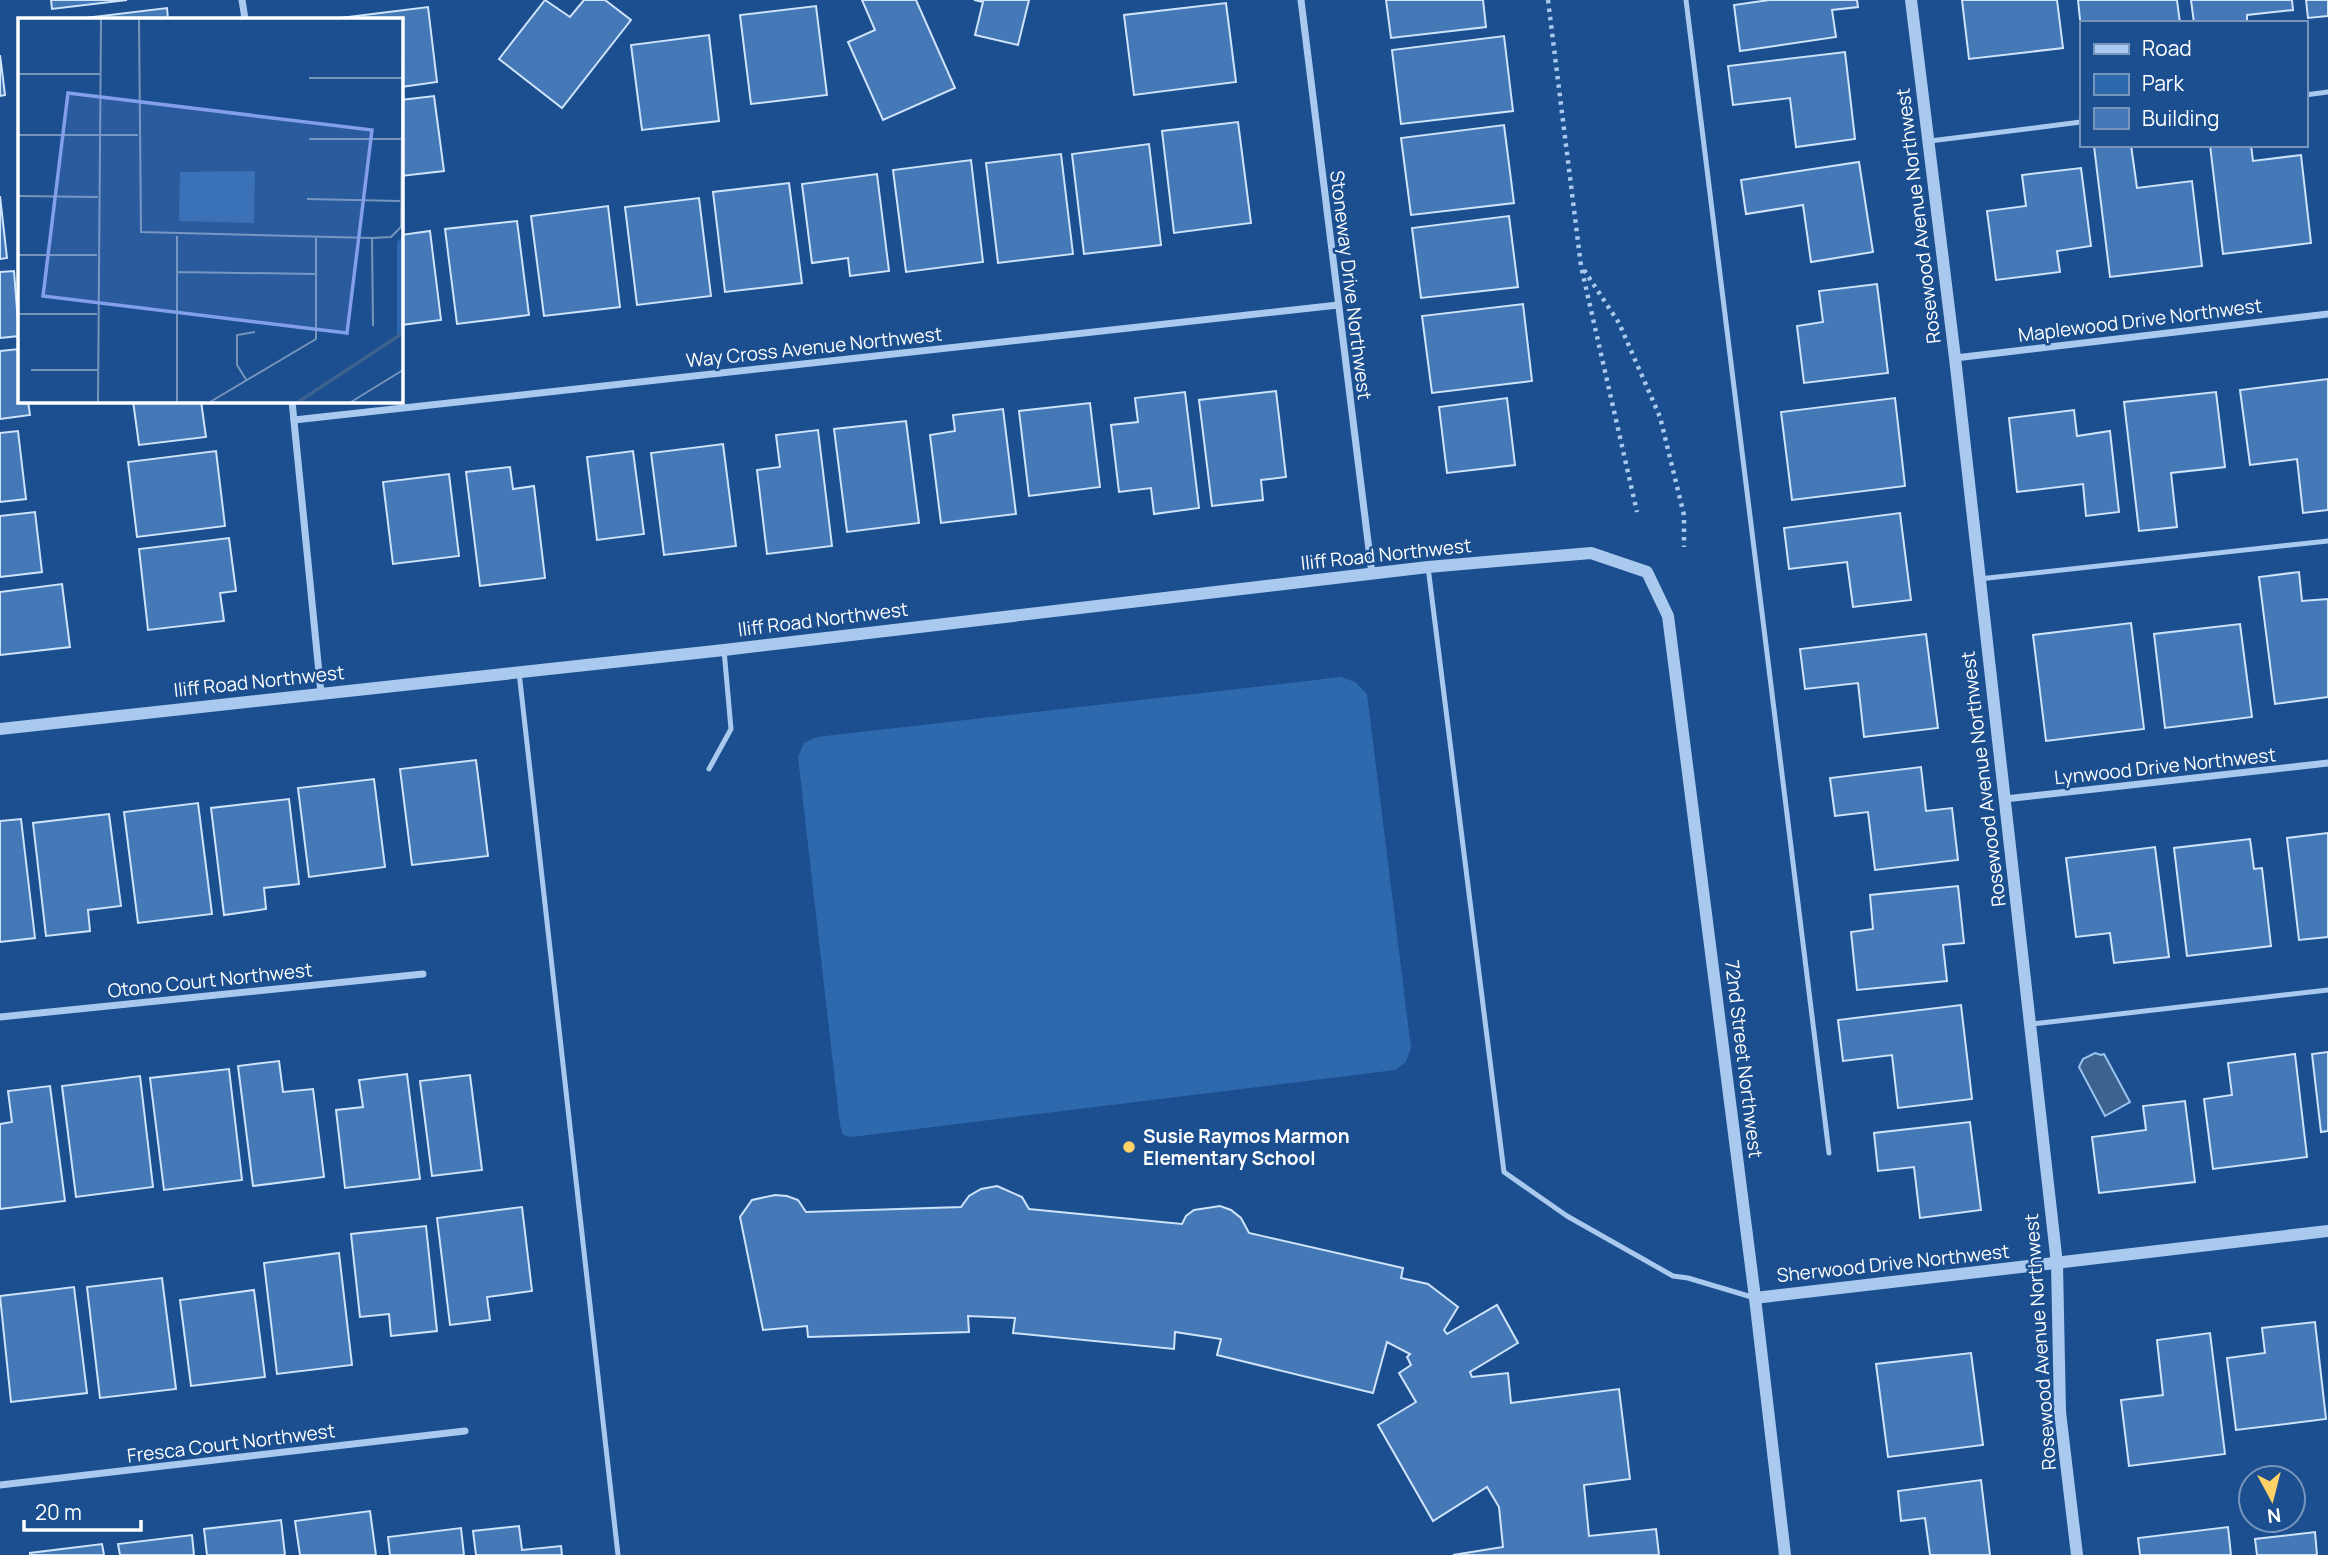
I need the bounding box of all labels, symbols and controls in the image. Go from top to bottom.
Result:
inset map [18,18,402,402]
legend [2080,21,2307,147]
text: Road [2142,34,2192,62]
text: Park [2142,69,2184,97]
street label: Rosewood Avenue Northwest [1889,87,1947,345]
text: Building [2142,104,2219,132]
street label: Stoneway Drive Northwest [1324,169,1378,401]
street label: Maplewood Drive Northwest [2016,292,2264,348]
street label: Way Cross Avenue Northwest [685,321,943,373]
street label: Iliff Road Northwest [1299,532,1473,576]
street label: Iliff Road Northwest [736,596,910,642]
street label: Rosewood Avenue Northwest [1954,650,2012,908]
street label: Iliff Road Northwest [172,659,346,703]
street label: Lynwood Drive Northwest [2053,741,2277,791]
street label: Otono Court Northwest [106,956,314,1004]
street label: 72nd Street Northwest [1719,959,1769,1159]
place label: Susie Raymos Marmon Elementary School [1143,1123,1350,1171]
marker: Susie Raymos Marmon Elementary School [1121,1139,1137,1155]
street label: Rosewood Avenue Northwest [2018,1213,2062,1471]
street label: Sherwood Drive Northwest [1775,1238,2011,1288]
street label: Fresca Court Northwest [126,1417,336,1469]
north arrow [2237,1464,2307,1534]
scale bar [24,1488,142,1532]
text: 20 m [35,1498,82,1526]
text: N [2266,1502,2282,1530]

